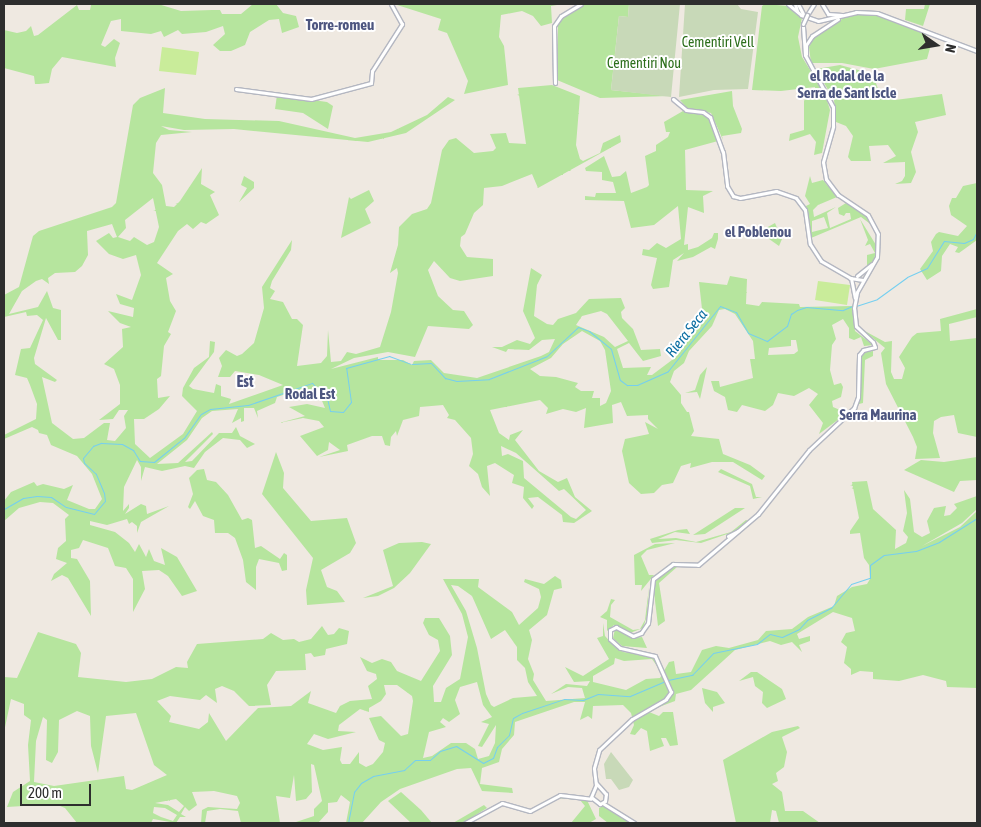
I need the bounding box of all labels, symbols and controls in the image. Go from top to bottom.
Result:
district label: Torre-romeu [306,16,374,34]
north arrow [911,20,961,70]
park label: Cementiri Vell [682,34,754,50]
text: N [942,43,959,54]
park label: Cementiri Nou [607,55,681,71]
district label: el Rodal de la Serra de Sant Iscle [798,66,896,101]
district label: el Poblenou [725,223,791,241]
water label: Riera Seca [661,306,711,360]
district label: Est [236,371,254,391]
district label: Rodal Est [285,385,335,403]
district label: Serra Maurina [839,406,917,424]
scale bar [22,774,94,806]
text: 200 m [28,784,62,801]

